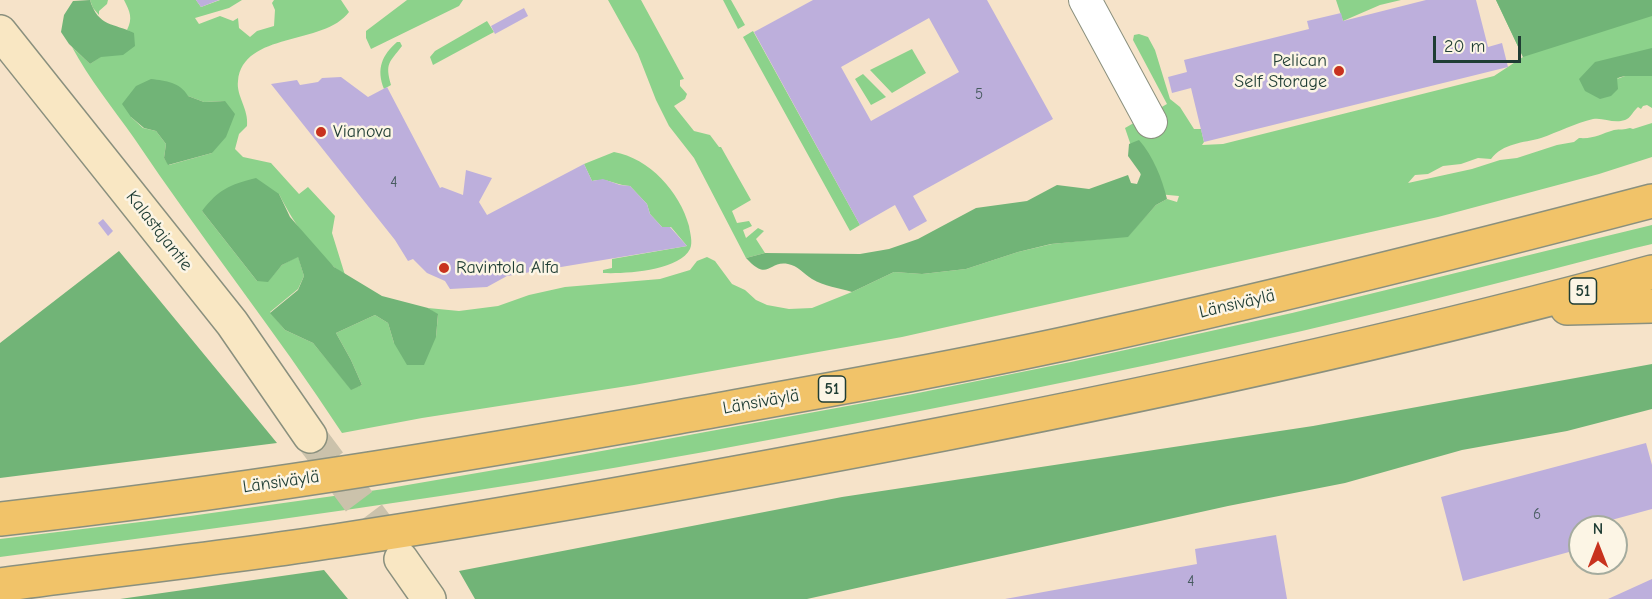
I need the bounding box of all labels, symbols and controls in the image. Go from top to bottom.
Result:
scale bar [1436,24,1524,62]
text: 20 m [1444,36,1485,57]
place label: Pelican Self Storage [1234,50,1327,92]
marker: Pelican Self Storage [1332,64,1346,78]
house number: 5 [975,86,983,104]
place label: Vianova [333,121,392,143]
marker: Vianova [314,125,328,139]
house number: 4 [390,174,398,192]
street label: Kalastajantie [121,187,197,275]
place label: Ravintola Alfa [456,257,559,279]
marker: Ravintola Alfa [437,261,451,275]
road number: 51 [1570,278,1596,304]
street label: Länsiväylä [1197,285,1277,323]
road number: 51 [818,376,846,402]
street label: Länsiväylä [721,385,801,419]
street label: Länsiväylä [241,466,321,498]
house number: 6 [1533,506,1541,524]
north arrow [1568,515,1628,575]
text: N [1593,520,1603,538]
house number: 4 [1187,573,1195,591]

